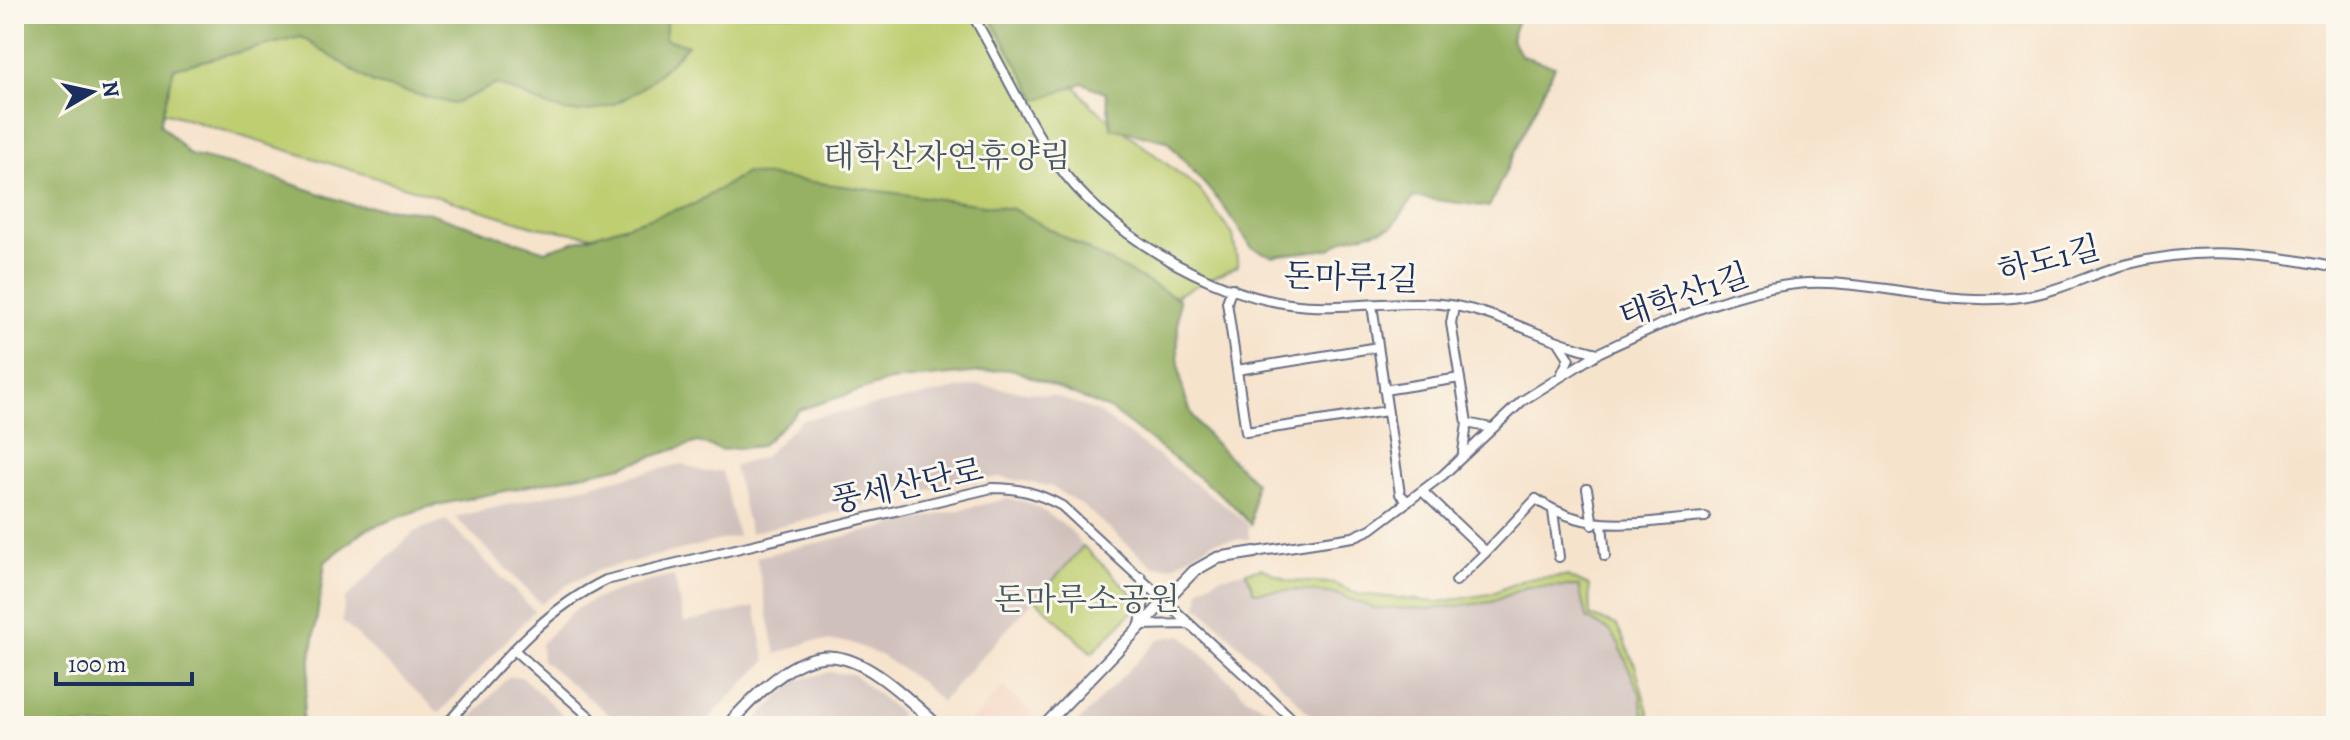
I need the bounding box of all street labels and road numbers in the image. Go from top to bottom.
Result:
street label: 하도1길 [1993,225,2105,293]
street label: 태학산1길 [1613,252,1755,338]
street label: 돈마루1길 [1283,253,1419,301]
street label: 풍세산단로 [827,447,987,523]

